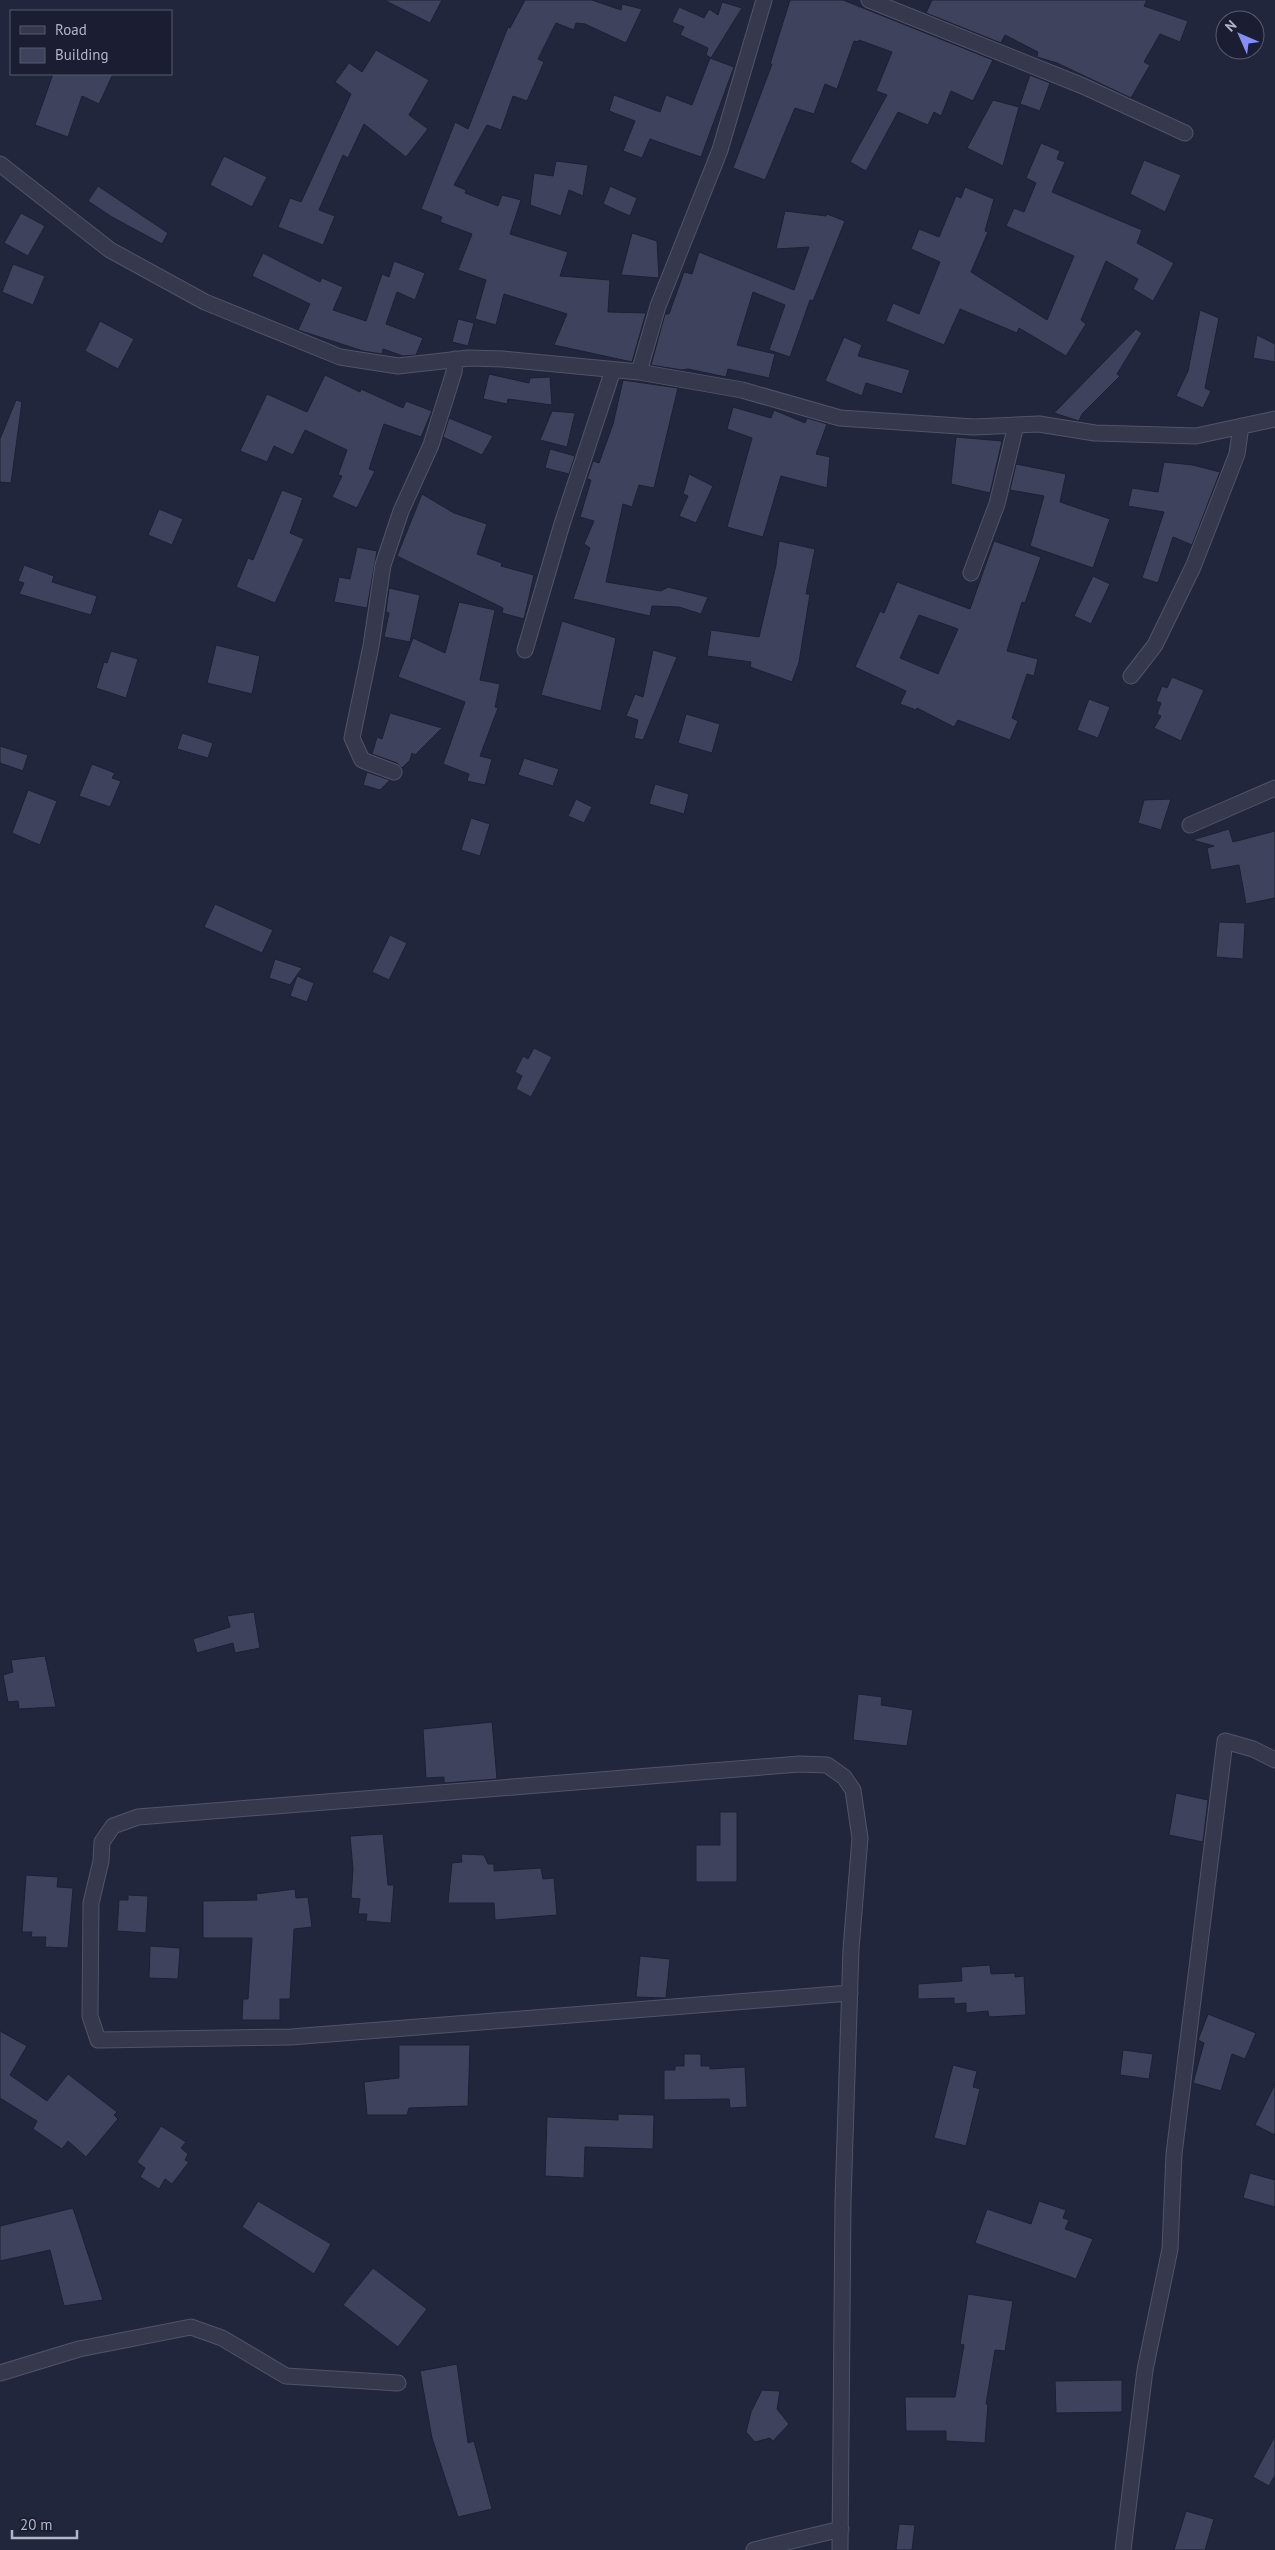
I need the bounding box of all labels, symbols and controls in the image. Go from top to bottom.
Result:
legend [10,10,172,75]
north arrow [1215,10,1265,60]
text: N [1221,16,1240,35]
text: Road [55,20,87,39]
text: Building [55,45,109,64]
scale bar [12,2508,78,2540]
text: 20 m [20,2515,53,2534]

